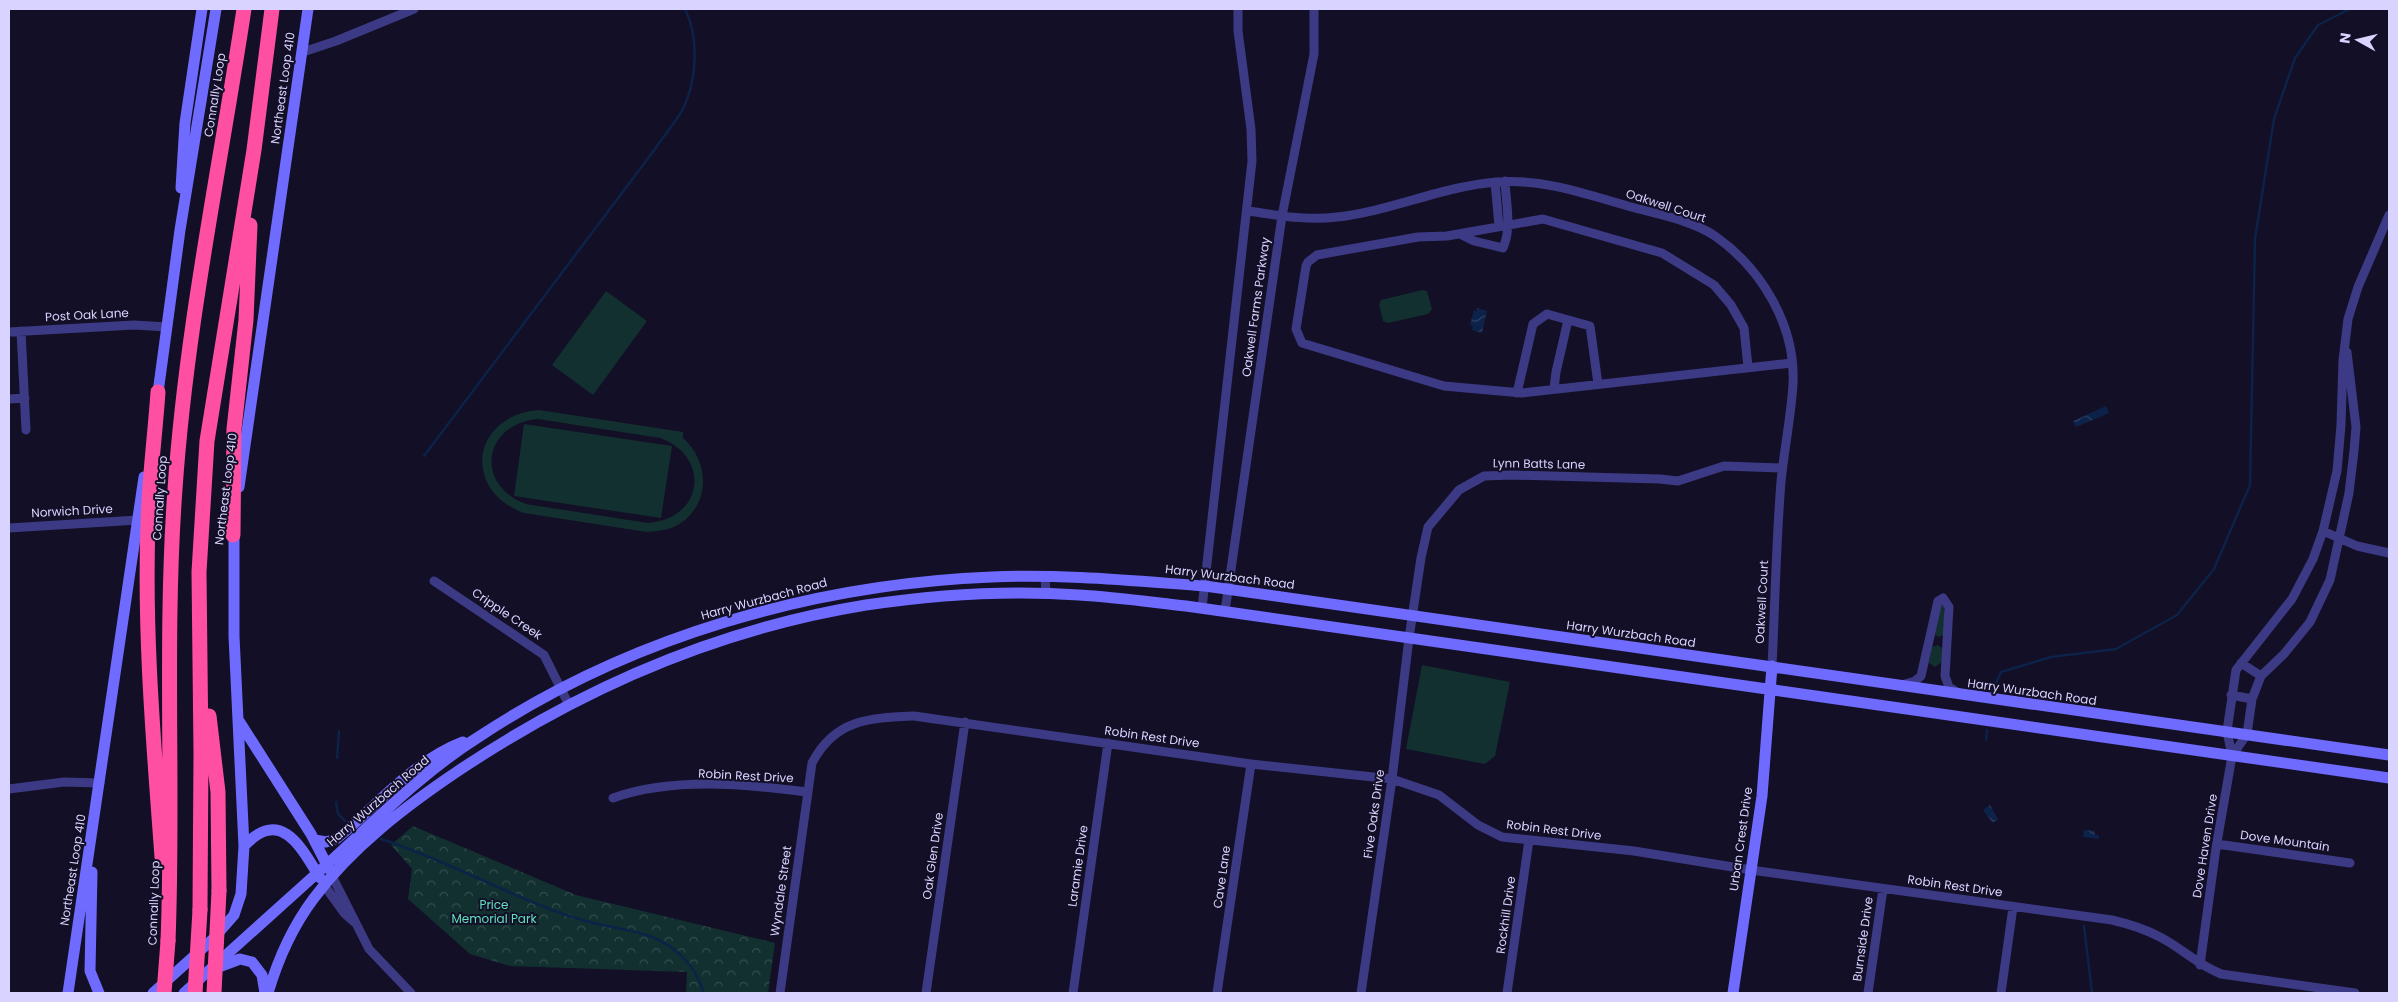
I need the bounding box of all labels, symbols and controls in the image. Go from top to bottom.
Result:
north arrow [2333,15,2383,65]
street label: Northeast Loop 410 [266,31,299,145]
text: N [2334,32,2356,45]
street label: Connally Loop [199,52,230,138]
street label: Oakwell Court [1624,185,1709,227]
street label: Oakwell Farms Parkway [1237,236,1274,378]
street label: Post Oak Lane [45,304,129,325]
street label: Northeast Loop 410 [210,432,241,546]
street label: Lynn Batts Lane [1493,454,1585,473]
street label: Connally Loop [148,455,171,541]
street label: Norwich Drive [31,500,113,521]
street label: Harry Wurzbach Road [1164,560,1296,593]
street label: Oakwell Court [1751,560,1772,644]
street label: Harry Wurzbach Road [699,573,829,624]
street label: Cripple Creek [469,584,546,644]
street label: Harry Wurzbach Road [1565,616,1697,651]
street label: Harry Wurzbach Road [1966,674,2098,709]
street label: Robin Rest Drive [1104,721,1201,752]
street label: Harry Wurzbach Road [323,751,432,850]
street label: Robin Rest Drive [698,765,794,786]
street label: Five Oaks Drive [1359,768,1388,860]
street label: Urban Crest Drive [1725,786,1756,892]
street label: Dove Haven Drive [2188,793,2221,899]
street label: Oak Glen Drive [918,811,947,900]
street label: Northeast Loop 410 [55,813,90,927]
street label: Robin Rest Drive [1506,815,1603,844]
street label: Laramie Drive [1063,824,1092,908]
street label: Dove Mountain [2239,826,2331,855]
street label: Cave Lane [1209,844,1234,909]
street label: Wyndale Street [766,845,795,937]
street label: Connally Loop [144,860,163,946]
street label: Robin Rest Drive [1907,870,2004,901]
street label: Rockhill Drive [1492,875,1519,955]
park label: Price Memorial Park [451,896,537,927]
street label: Burnside Drive [1848,896,1877,982]

